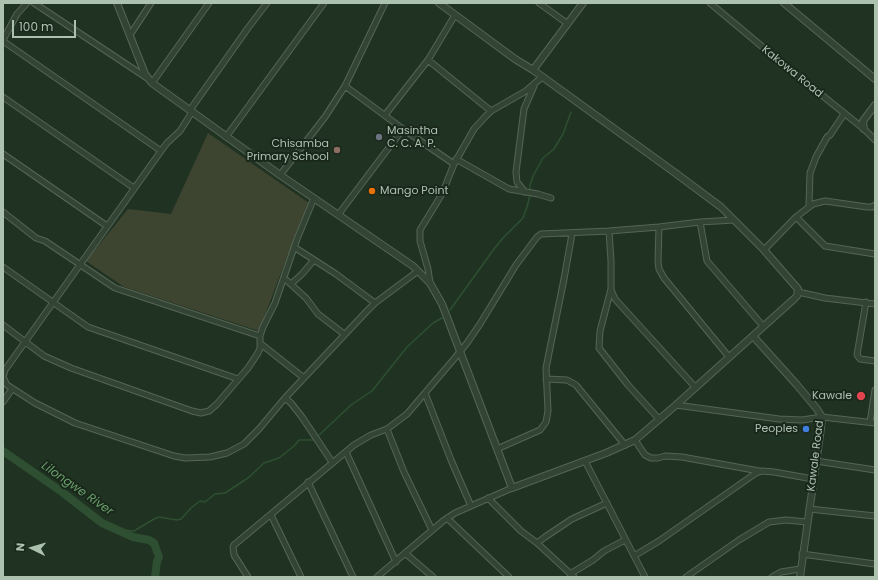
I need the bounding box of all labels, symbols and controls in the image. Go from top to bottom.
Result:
scale bar [14,12,78,38]
text: 100 m [19,18,53,35]
street label: Kakowa Road [759,43,825,101]
place label: Masintha C. C. A. P. [387,124,438,150]
marker: Masintha C. C. A. P. [374,132,384,142]
place label: Chisamba Primary School [247,137,329,163]
marker: Chisamba Primary School [332,145,342,155]
place label: Mango Point [380,184,449,198]
marker: Mango Point [367,186,377,196]
place label: Kawale [812,389,852,403]
marker: Kawale [855,390,867,402]
street label: Kawale Road [805,420,827,492]
place label: Peoples [755,422,798,436]
marker: Peoples [801,424,811,434]
water label: Lilongwe River [38,459,116,519]
north arrow [12,528,52,568]
text: N [12,542,28,552]

